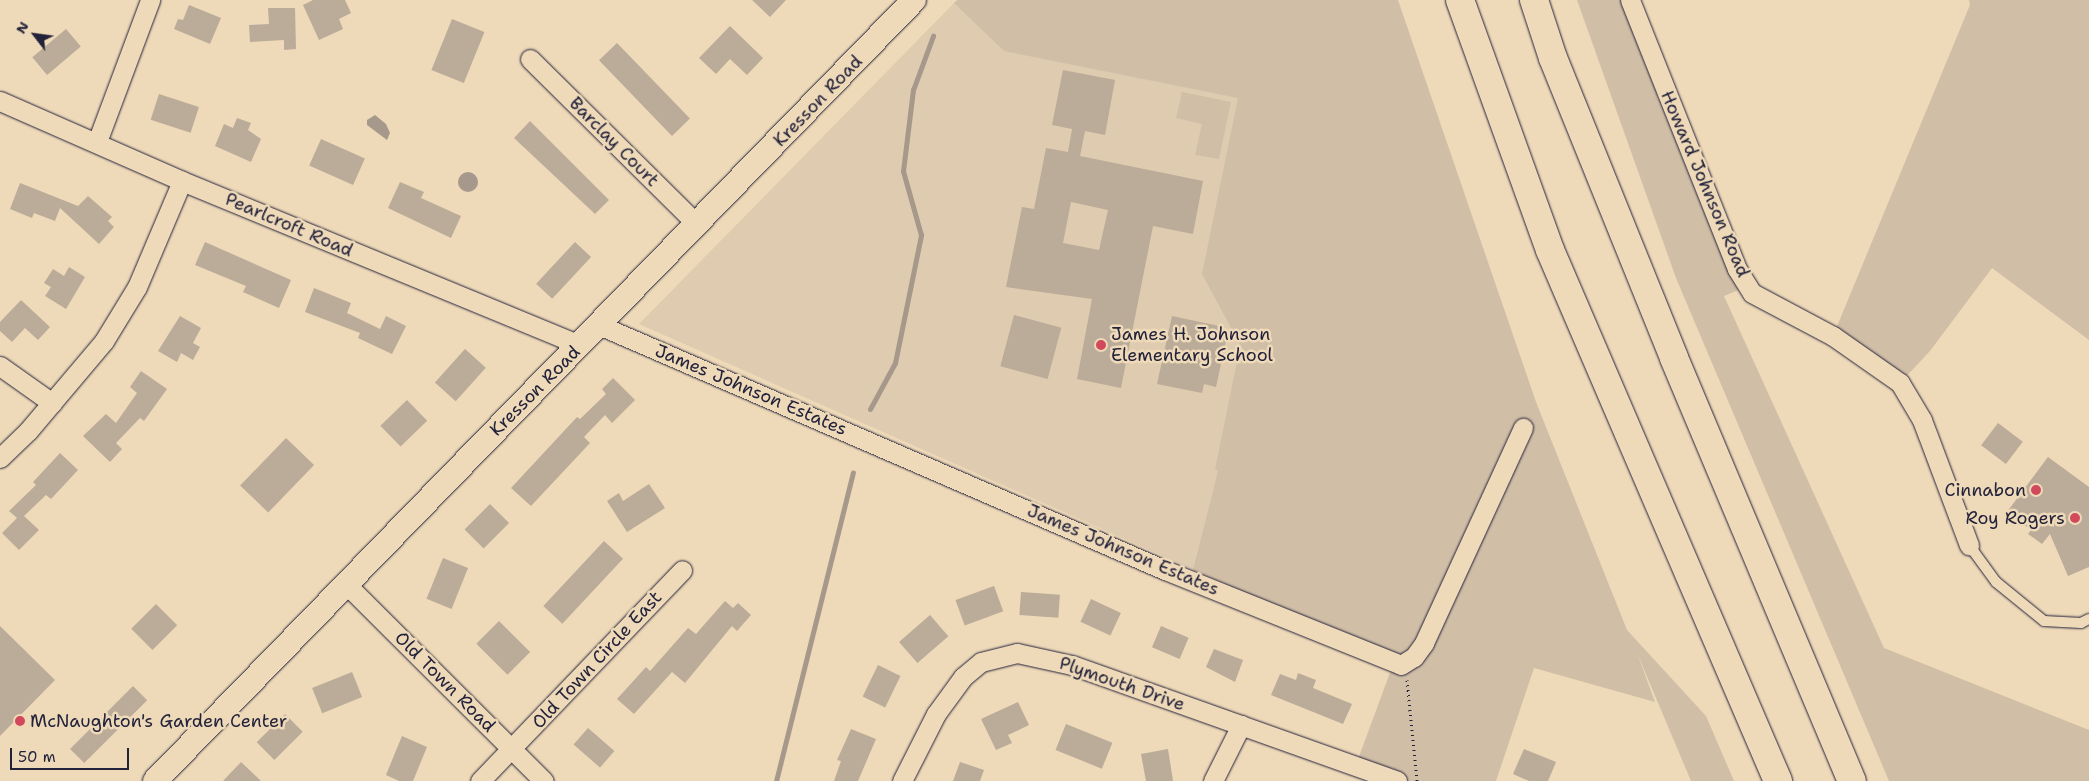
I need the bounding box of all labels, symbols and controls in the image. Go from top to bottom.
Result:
north arrow [10,10,60,60]
text: N [11,18,33,37]
street label: Kresson Road [769,51,867,151]
street label: Howard Johnson Road [1656,88,1754,280]
street label: Barclay Court [565,93,663,191]
street label: Pearlcroft Road [222,188,356,262]
place label: James H. Johnson Elementary School [1111,324,1273,366]
marker: James H. Johnson Elementary School [1095,339,1107,351]
street label: James Johnson Estates [652,340,850,440]
street label: Kresson Road [485,341,585,441]
place label: Cinnabon [1945,479,2026,501]
marker: Cinnabon [2030,484,2042,496]
street label: James Johnson Estates [1024,500,1222,600]
place label: Roy Rogers [1966,507,2065,529]
marker: Roy Rogers [2069,512,2081,524]
street label: Old Town Circle East [528,587,666,733]
street label: Old Town Road [390,627,500,737]
street label: Plymouth Drive [1056,652,1188,716]
place label: McNaughton's Garden Center [30,710,287,732]
marker: McNaughton's Garden Center [14,715,26,727]
scale bar [12,738,131,770]
text: 50 m [18,747,56,767]

